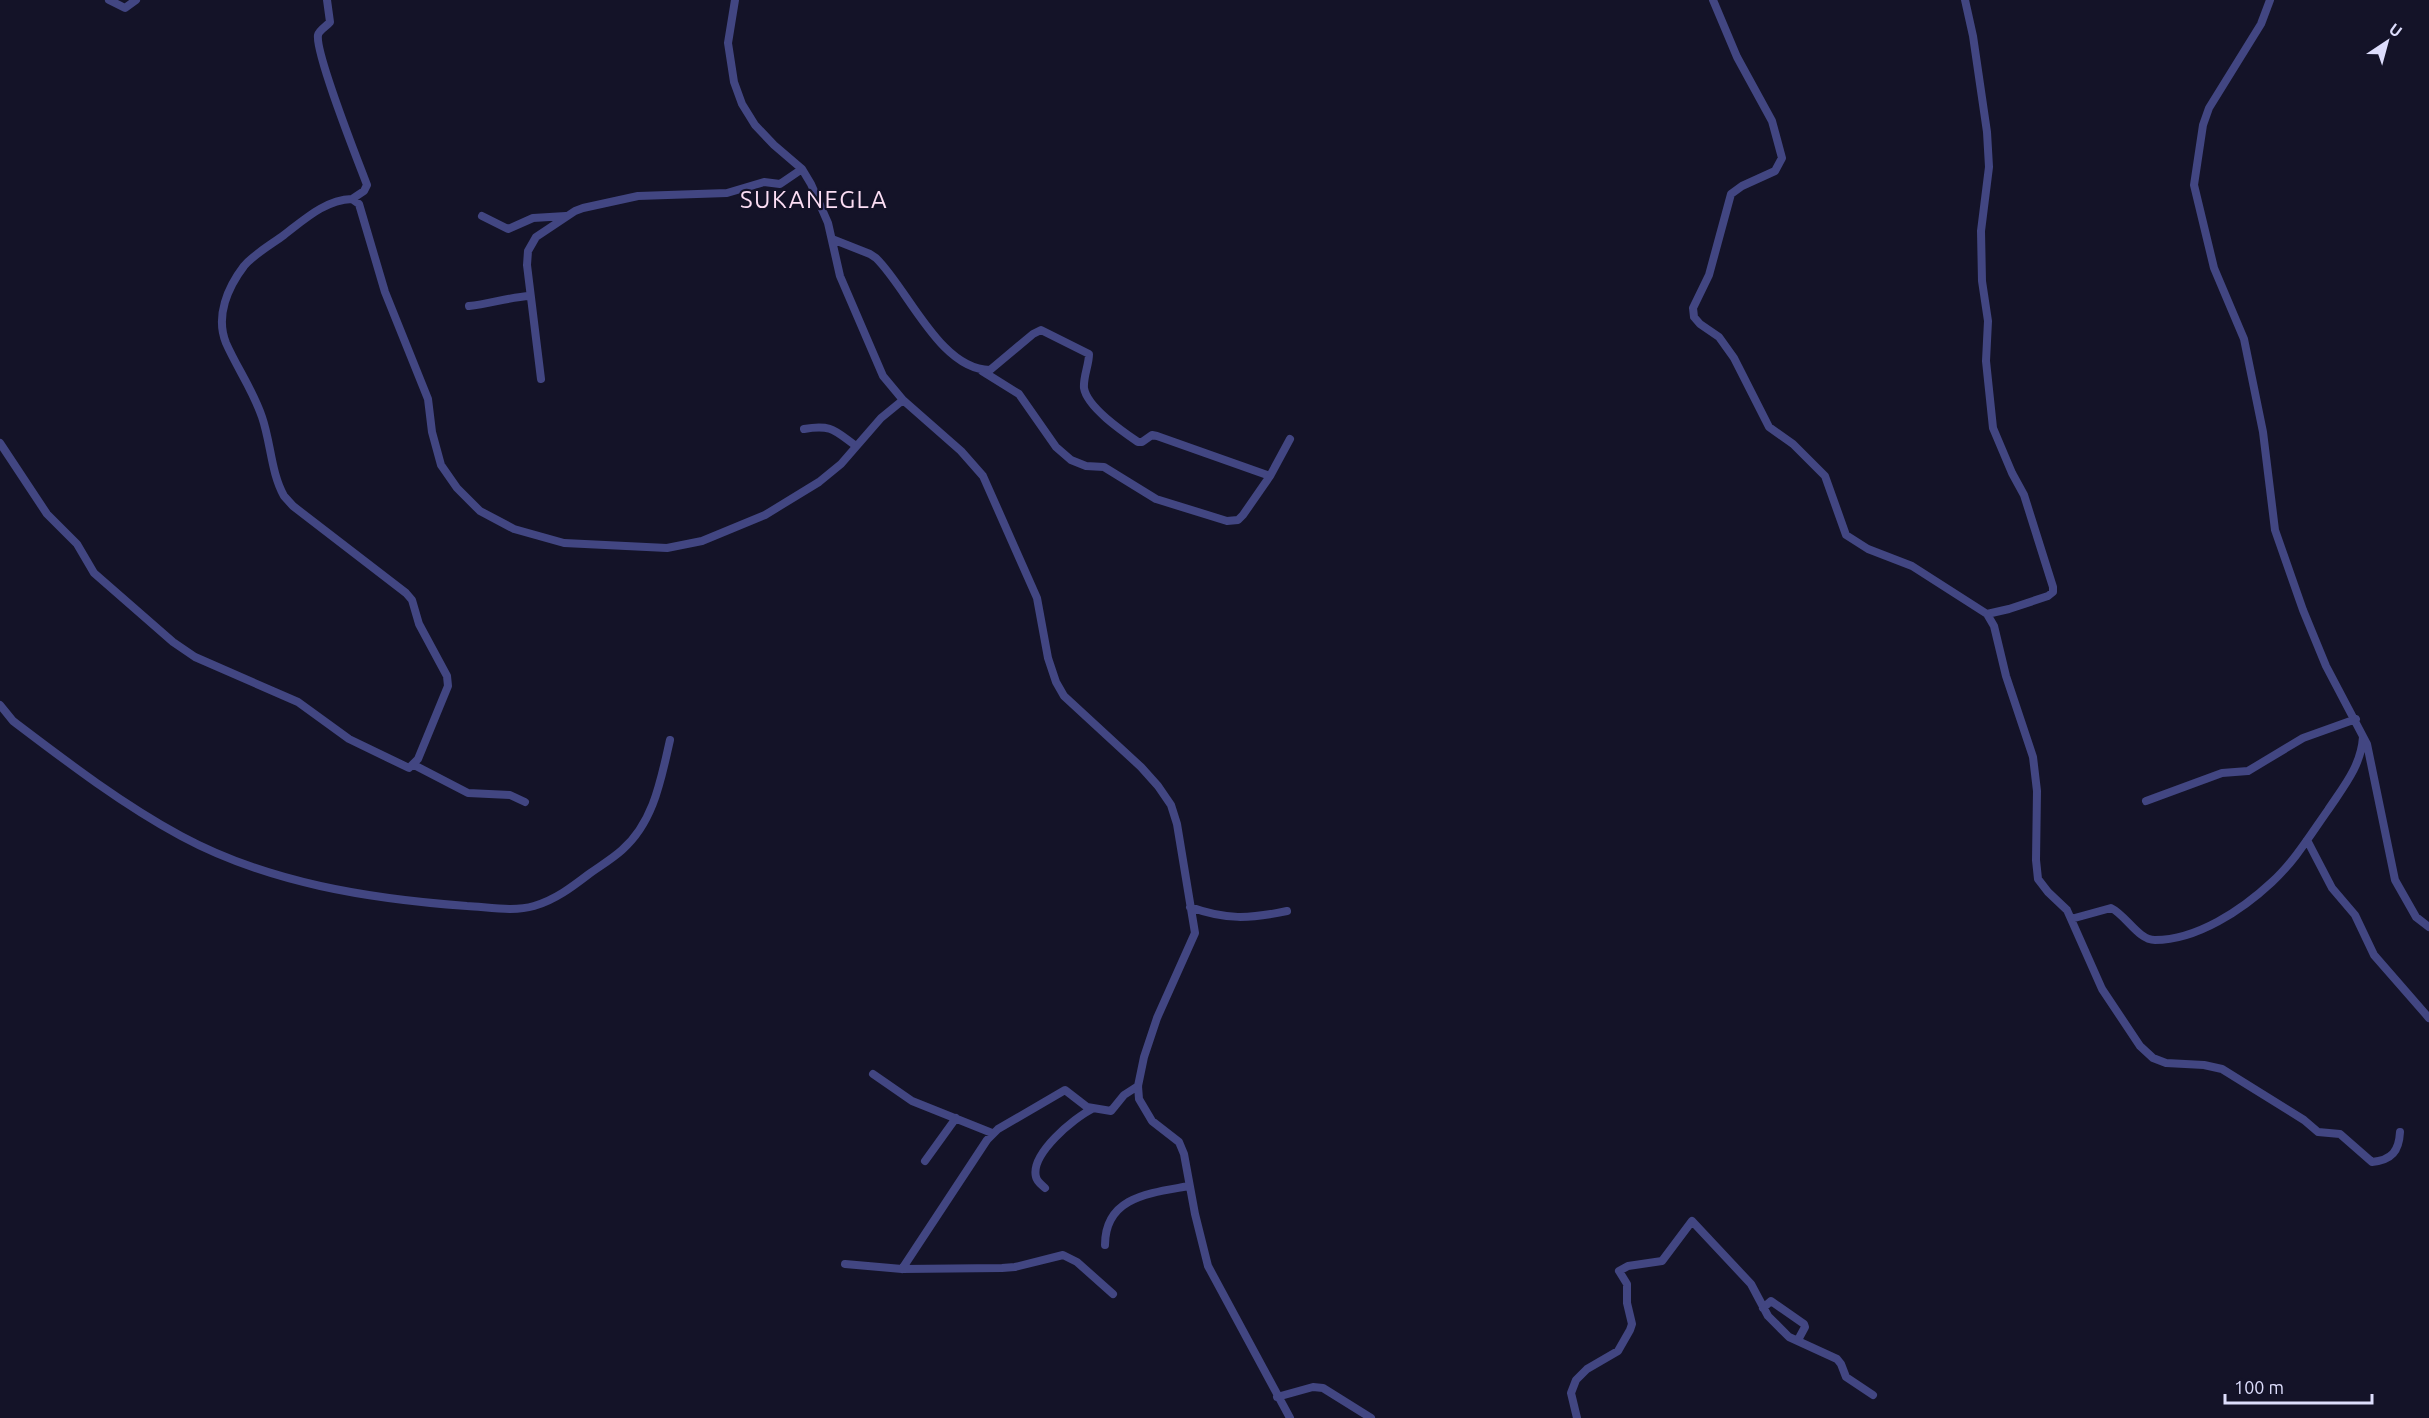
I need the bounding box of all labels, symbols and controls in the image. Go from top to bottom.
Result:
north arrow [2357,12,2417,72]
text: U [2386,19,2406,40]
district label: SUKANEGLA [740,186,888,213]
scale bar [2225,1367,2372,1405]
text: 100 m [2234,1377,2284,1397]

